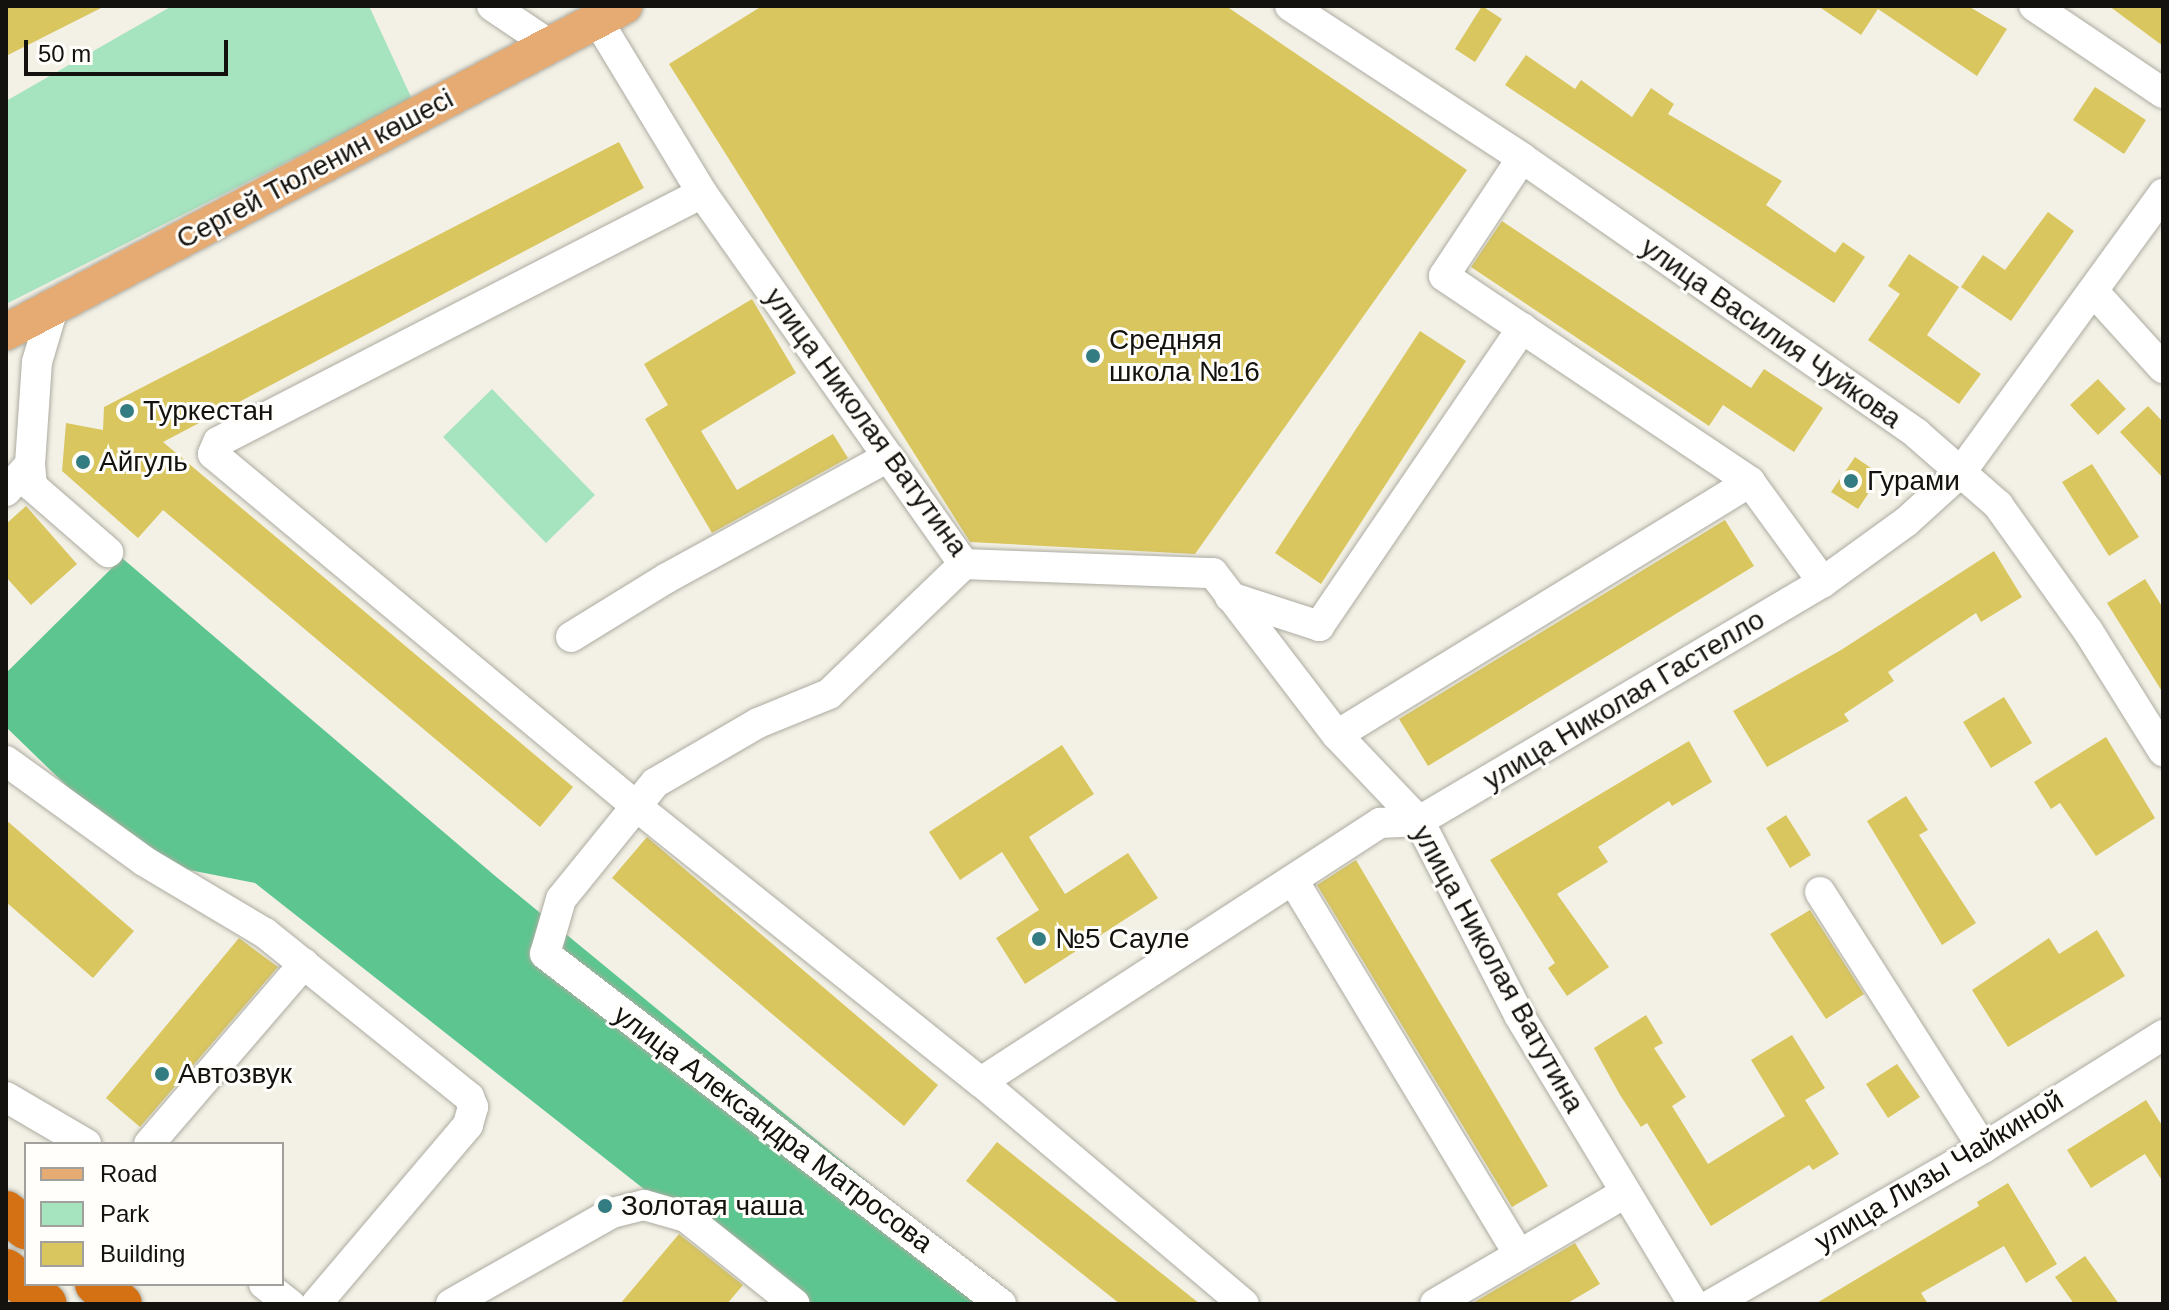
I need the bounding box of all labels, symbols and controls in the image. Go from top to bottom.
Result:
scale bar [28,24,232,74]
text: 50 m [38,40,91,67]
street label: Сергей Тюленин көшесі [171,82,459,256]
street label: улица Василия Чуйкова [1634,230,1908,436]
street label: улица Николая Ватутина [757,281,975,563]
place label: Средняя школа №16 [1109,323,1260,389]
marker: Средняя школа №16 [1084,347,1102,365]
place label: Туркестан [143,394,273,428]
marker: Туркестан [118,402,136,420]
place label: Айгуль [99,445,188,479]
marker: Айгуль [74,453,92,471]
place label: Гурами [1867,464,1960,498]
marker: Гурами [1842,472,1860,490]
street label: улица Николая Гастелло [1477,603,1771,797]
street label: улица Николая Ватутина [1405,819,1591,1119]
place label: №5 Сауле [1055,922,1189,956]
marker: №5 Сауле [1030,930,1048,948]
street label: улица Александра Матросова [607,998,939,1260]
place label: Автозвук [178,1057,292,1091]
marker: Автозвук [153,1065,171,1083]
street label: улица Лизы Чайкиной [1809,1083,2069,1259]
legend [24,1142,284,1286]
text: Road [100,1160,157,1187]
place label: Золотая чаша [621,1189,804,1223]
marker: Золотая чаша [596,1197,614,1215]
text: Park [100,1200,149,1227]
text: Building [100,1240,185,1267]

